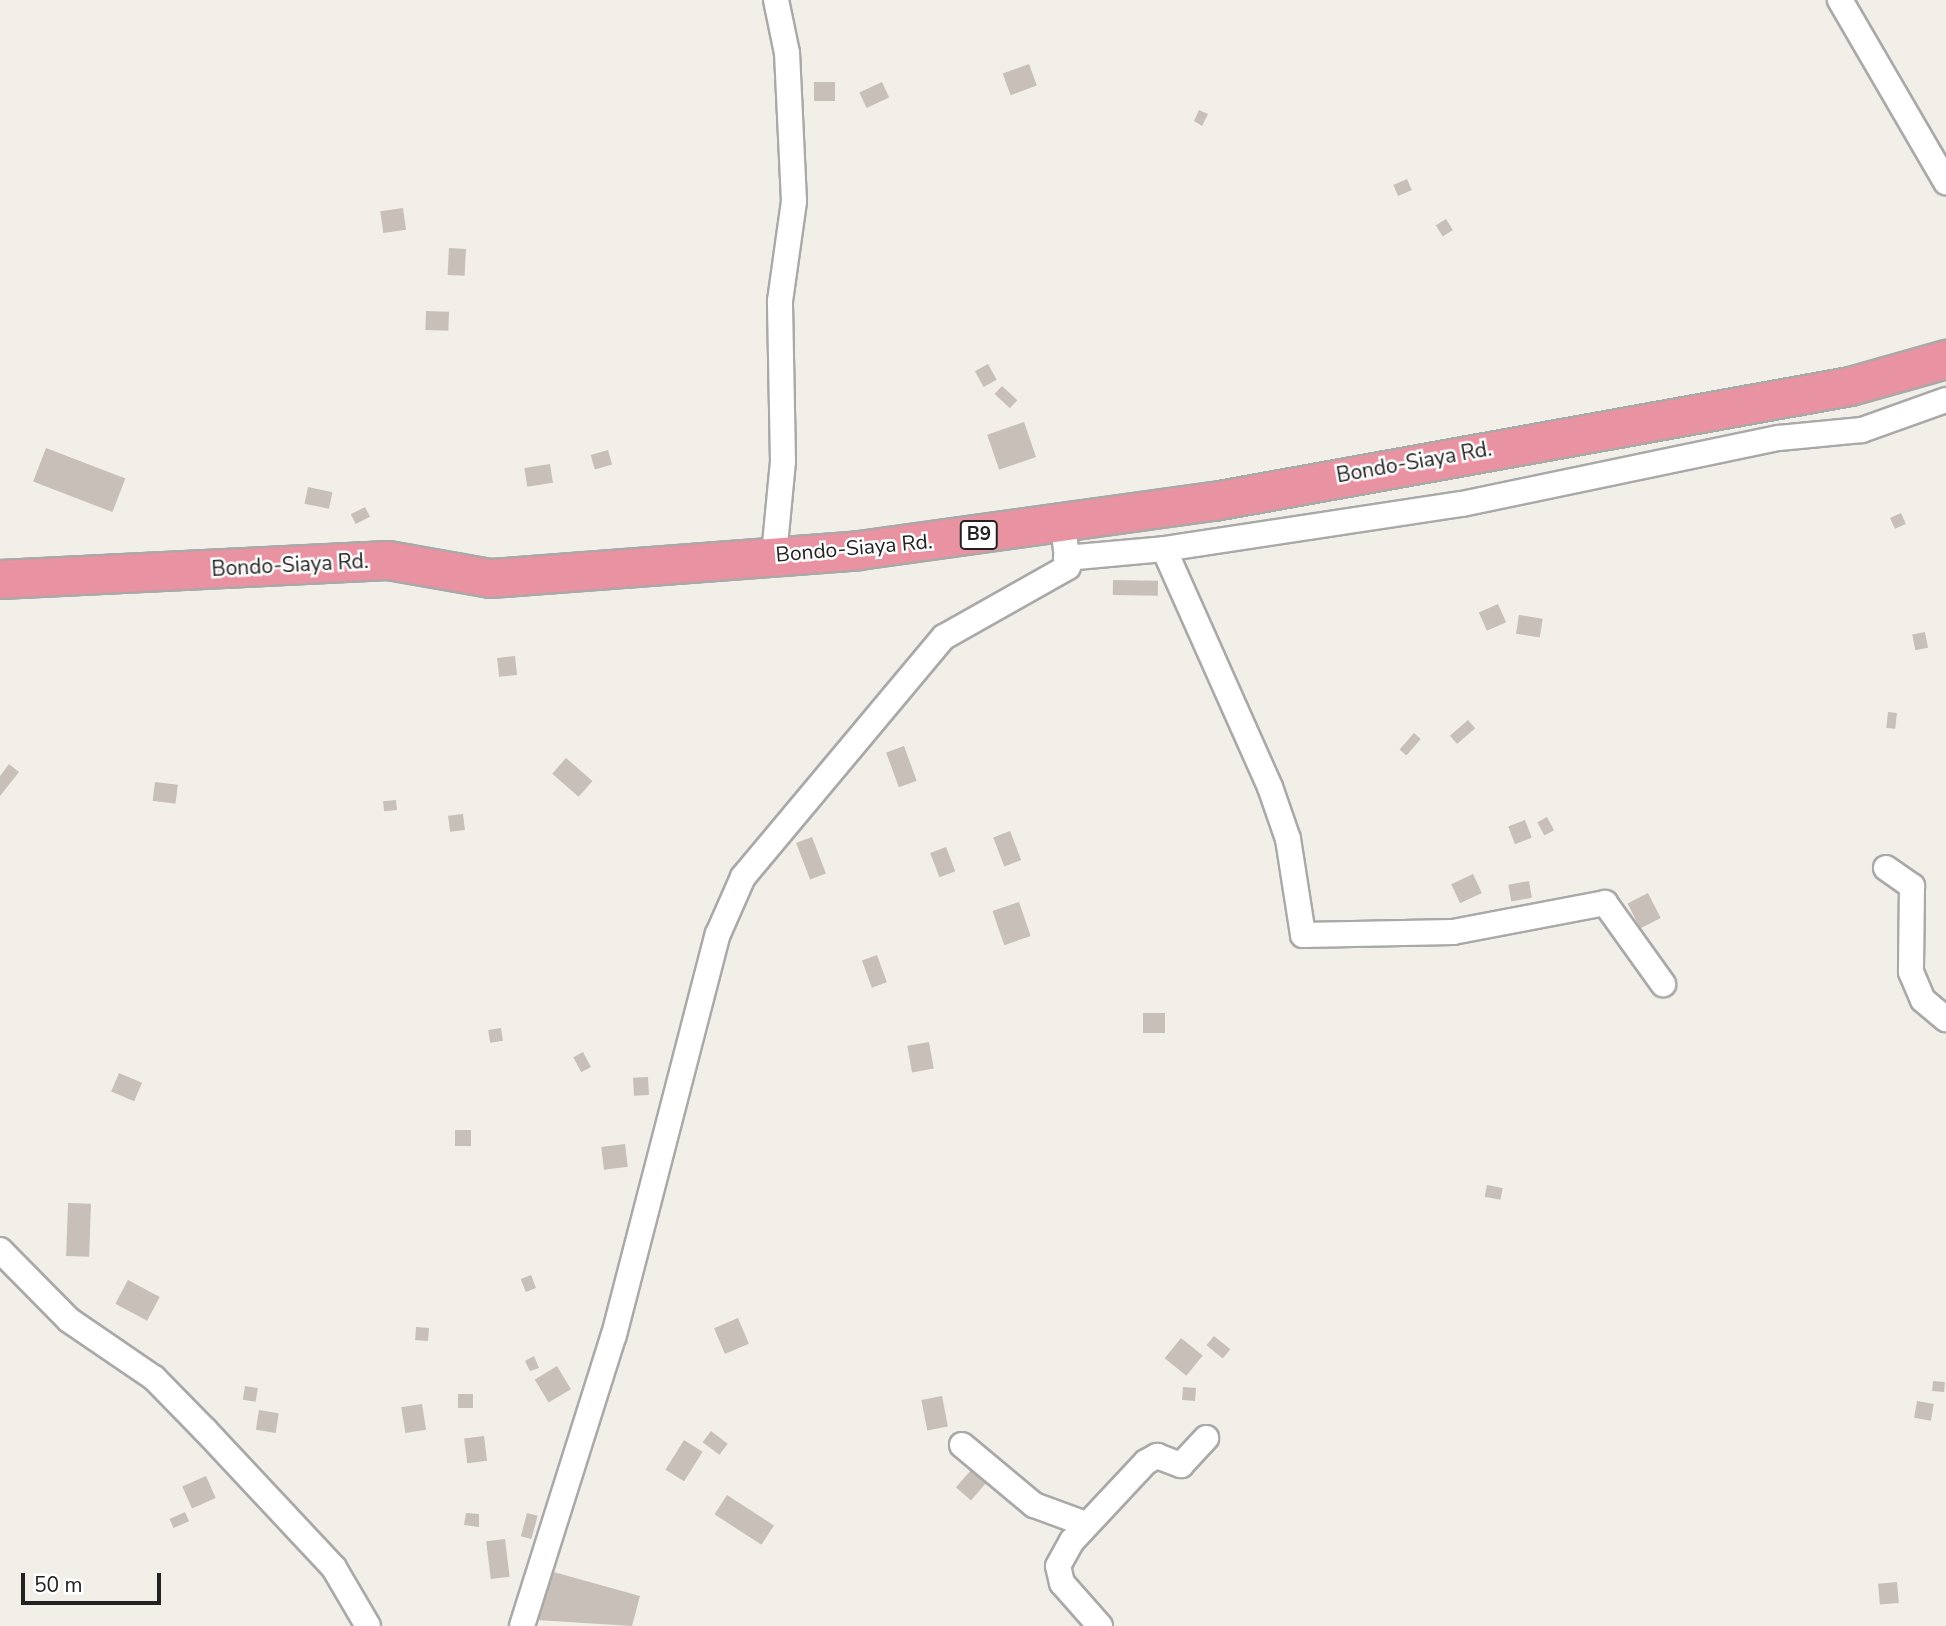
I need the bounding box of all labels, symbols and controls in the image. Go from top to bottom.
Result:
street label: Bondo-Siaya Rd. [1334,436,1494,488]
road number: B9 [960,520,998,550]
street label: Bondo-Siaya Rd. [775,529,933,567]
street label: Bondo-Siaya Rd. [211,548,369,582]
scale bar [24,1560,164,1604]
text: 50 m [34,1571,83,1599]

